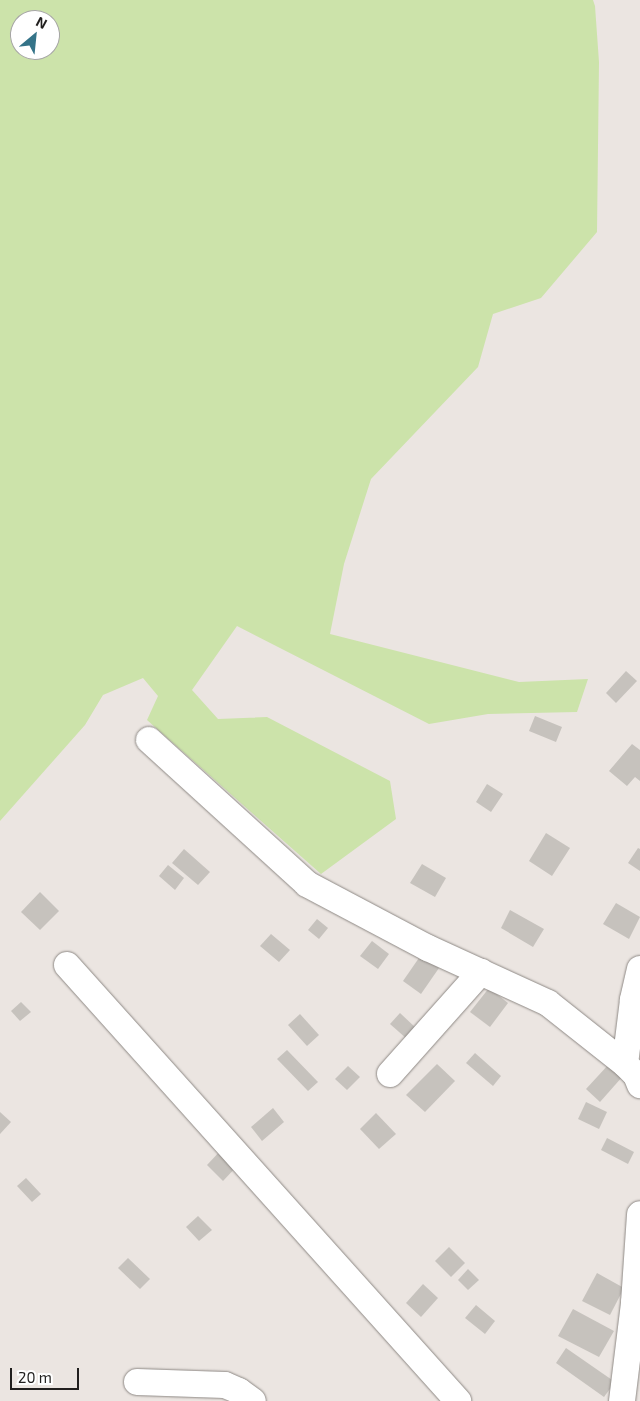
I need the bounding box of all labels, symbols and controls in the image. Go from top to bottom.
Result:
north arrow [10,10,60,60]
text: N [33,12,50,32]
scale bar [12,1358,81,1390]
text: 20 m [18,1368,52,1386]

